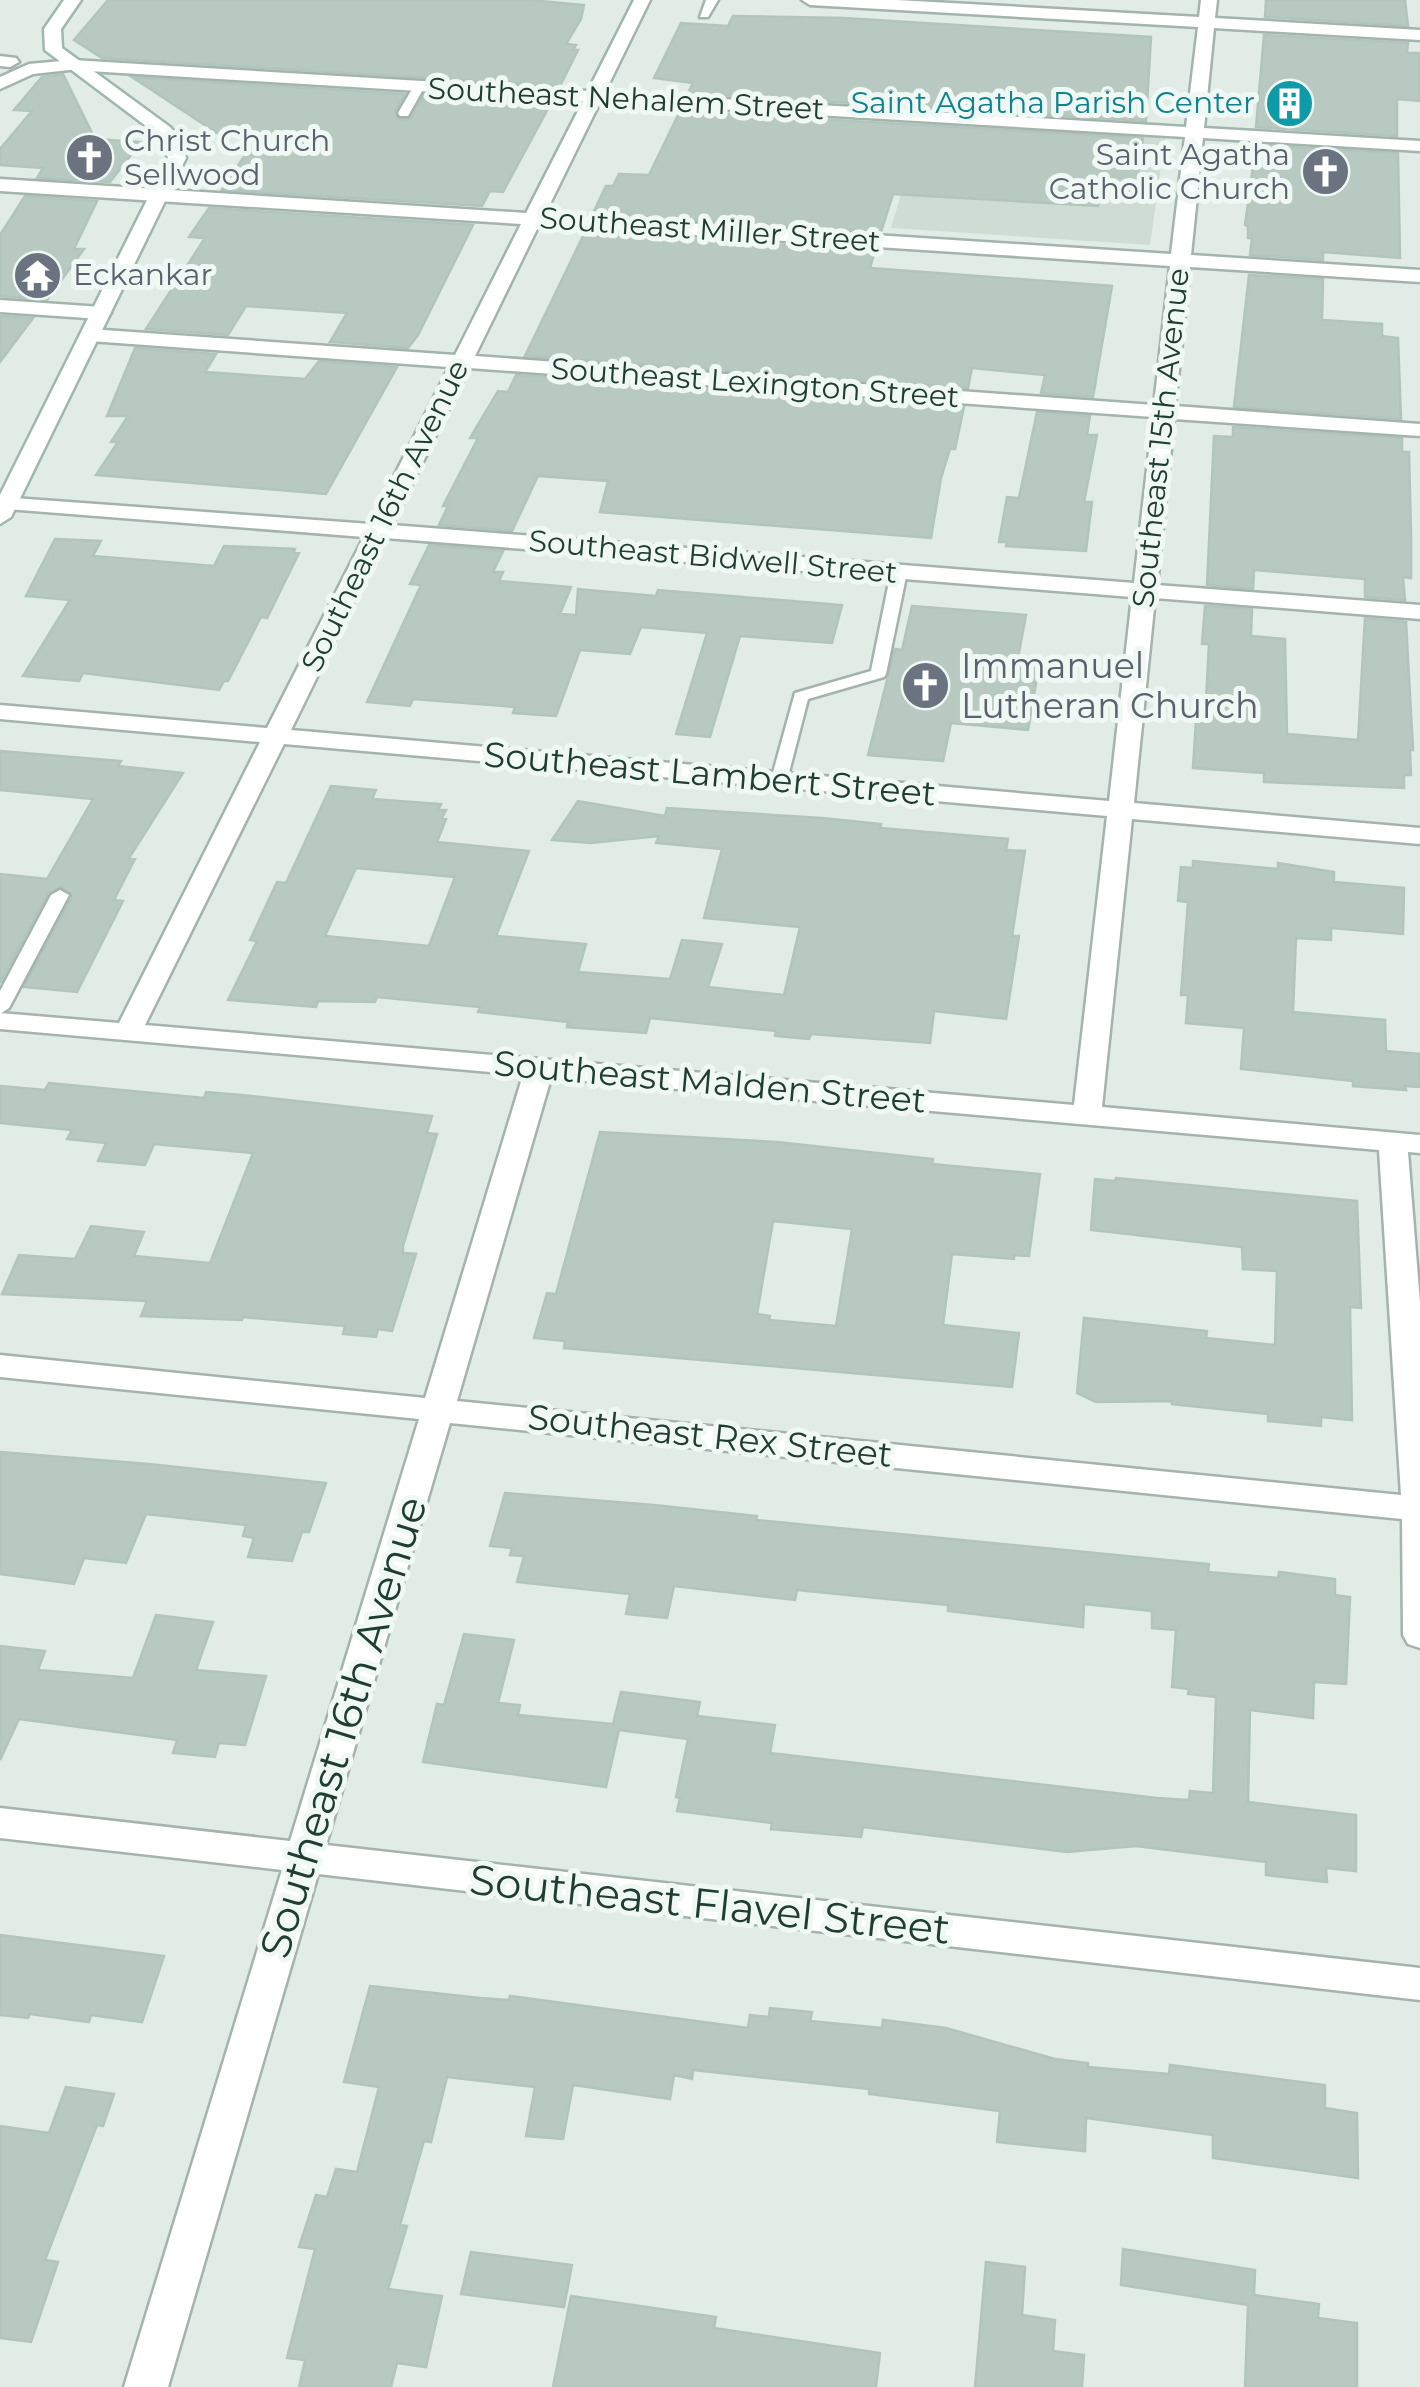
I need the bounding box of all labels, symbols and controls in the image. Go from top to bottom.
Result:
street label: Southeast Nehalem Street [427,70,825,127]
building icon: Saint Agatha Parish Center [1264,77,1316,129]
place label: Saint Agatha Parish Center [851,84,1255,121]
place label: Christ Church Sellwood [124,122,330,193]
church icon: Christ Church Sellwood [63,132,115,184]
place label: Saint Agatha Catholic Church [1049,136,1290,207]
church icon: Saint Agatha Catholic Church [1299,146,1351,198]
street label: Southeast Miller Street [538,199,882,260]
temple icon: Eckankar [12,249,64,301]
place label: Eckankar [73,256,213,293]
street label: Southeast 15th Avenue [1124,266,1197,610]
street label: Southeast Lexington Street [550,350,960,415]
street label: Southeast 16th Avenue [293,354,476,678]
street label: Southeast Bidwell Street [527,522,899,591]
place label: Immanuel Lutheran Church [961,644,1259,727]
church icon: Immanuel Lutheran Church [900,660,952,712]
street label: Southeast Lambert Street [482,732,938,815]
street label: Southeast Malden Street [492,1041,928,1122]
street label: Southeast Rex Street [526,1395,894,1476]
street label: Southeast 16th Avenue [248,1490,438,1964]
street label: Southeast Flavel Street [467,1853,953,1955]

